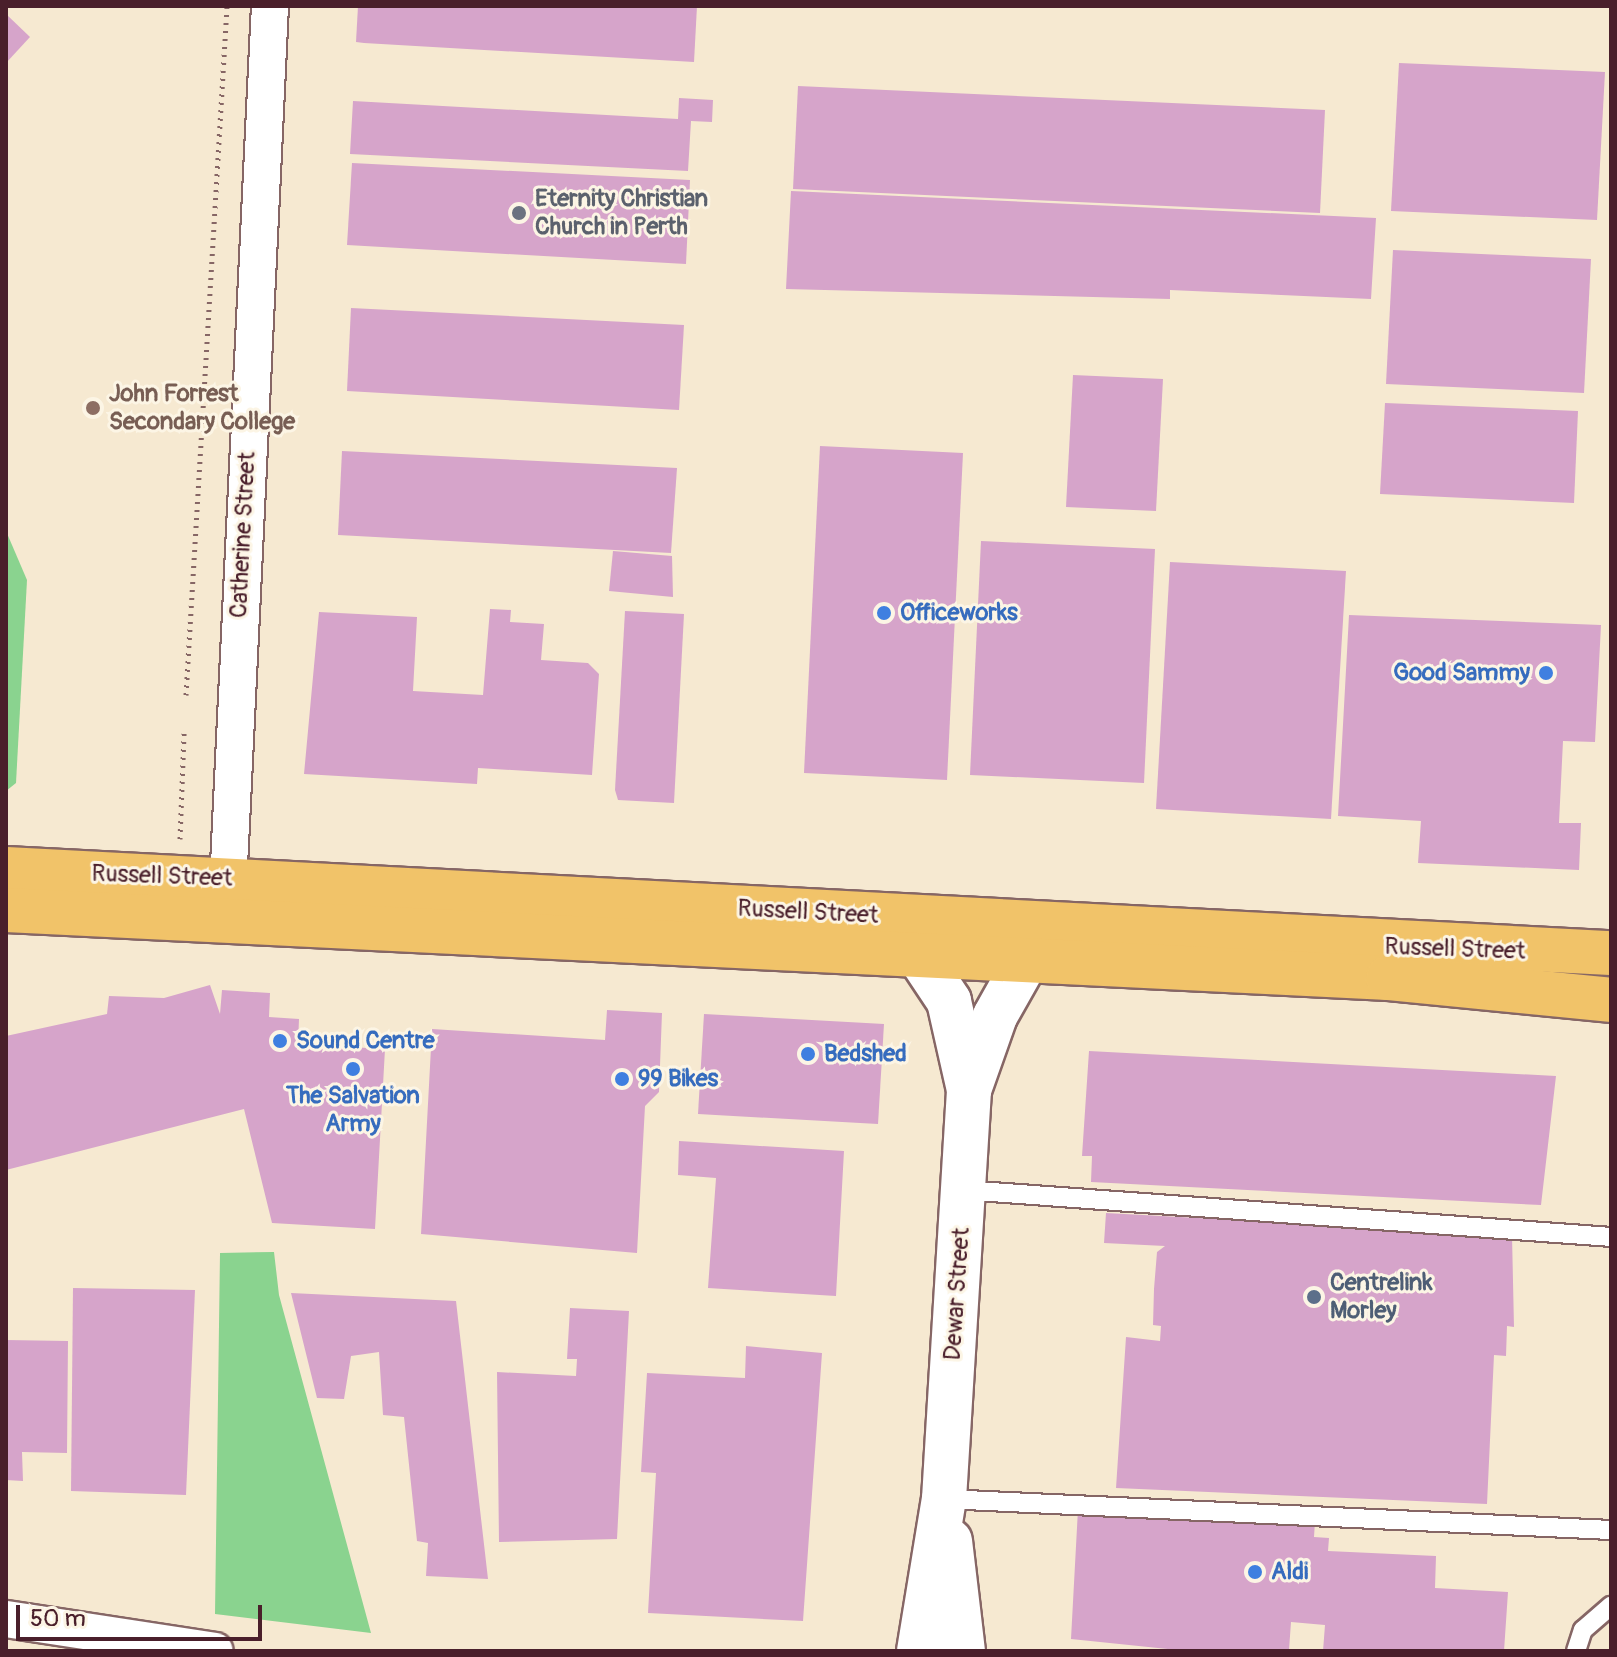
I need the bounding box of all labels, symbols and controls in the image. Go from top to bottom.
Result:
place label: Eternity Christian Church in Perth [535,185,708,241]
marker: Eternity Christian Church in Perth [510,204,528,222]
place label: John Forrest Secondary College [109,380,295,436]
marker: John Forrest Secondary College [84,399,102,417]
street label: Catherine Street [224,451,262,619]
place label: Officeworks [900,599,1018,627]
marker: Officeworks [875,604,893,622]
place label: Good Sammy [1393,659,1530,687]
marker: Good Sammy [1537,664,1555,682]
street label: Russell Street [91,859,233,893]
street label: Russell Street [737,894,879,930]
street label: Russell Street [1384,932,1526,966]
place label: Sound Centre [296,1027,435,1055]
marker: Sound Centre [271,1032,289,1050]
place label: Bedshed [824,1040,907,1068]
marker: Bedshed [799,1045,817,1063]
marker: The Salvation Army [344,1060,362,1078]
place label: 99 Bikes [638,1065,718,1093]
marker: 99 Bikes [613,1070,631,1088]
place label: The Salvation Army [286,1082,420,1138]
street label: Dewar Street [938,1227,976,1361]
place label: Centrelink Morley [1330,1269,1432,1325]
marker: Centrelink Morley [1305,1288,1323,1306]
place label: Aldi [1271,1558,1308,1586]
marker: Aldi [1246,1563,1264,1581]
scale bar [20,1589,266,1639]
text: 50 m [30,1604,86,1633]

